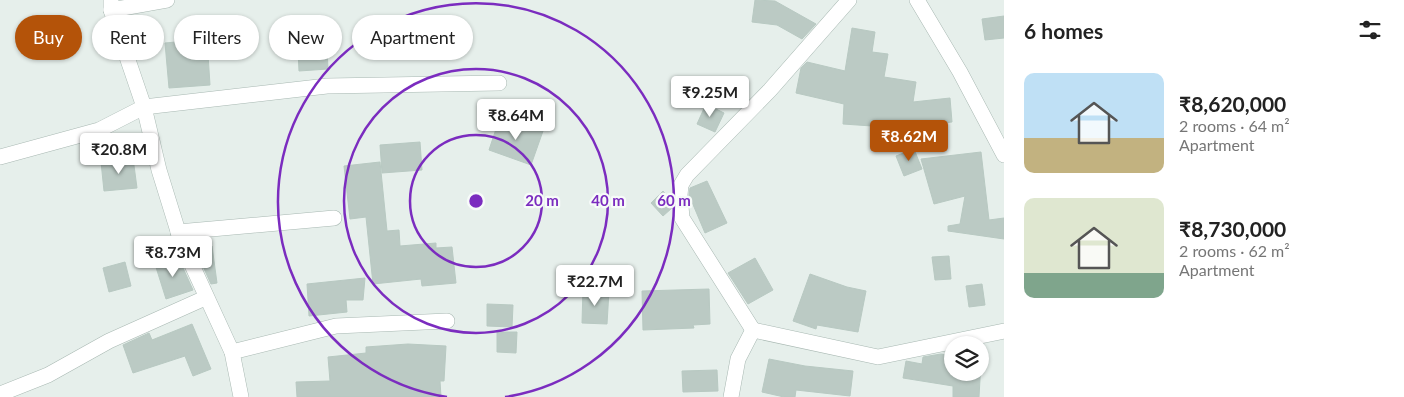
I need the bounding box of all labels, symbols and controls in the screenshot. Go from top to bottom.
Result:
chip: Buy [15,15,82,60]
chip: Rent [92,15,164,60]
chip: Filters [174,15,259,60]
chip: New [269,15,342,60]
chip: Apartment [352,15,473,60]
icon: filters [1356,16,1384,44]
text: 6 homes [1024,18,1103,43]
pin: ₹9.25M [669,76,751,118]
text: ₹9.25M [682,82,738,101]
text: ₹8,620,000 [1179,91,1286,116]
icon: home [1064,93,1124,153]
pin: ₹8.64M [475,98,557,141]
text: ₹8.64M [488,105,544,124]
text: 2 rooms · 64 m² [1179,116,1290,135]
pin: ₹8.62M [868,120,950,162]
text: ₹8.62M [881,126,937,145]
pin: ₹20.8M [78,132,160,175]
text: Apartment [1179,135,1254,154]
text: ₹20.8M [91,139,147,158]
text: 20 m [525,191,559,209]
text: 40 m [591,191,625,209]
text: 60 m [657,191,691,209]
centre of rings [467,192,485,210]
text: ₹8,730,000 [1179,216,1286,241]
icon: home [1064,218,1124,278]
pin: ₹8.73M [132,236,214,278]
text: 2 rooms · 62 m² [1179,241,1290,260]
text: ₹8.73M [145,242,201,261]
text: Apartment [1179,260,1254,279]
pin: ₹22.7M [554,264,636,307]
text: ₹22.7M [567,271,623,290]
map controls [944,336,989,381]
button: layers [944,336,989,381]

